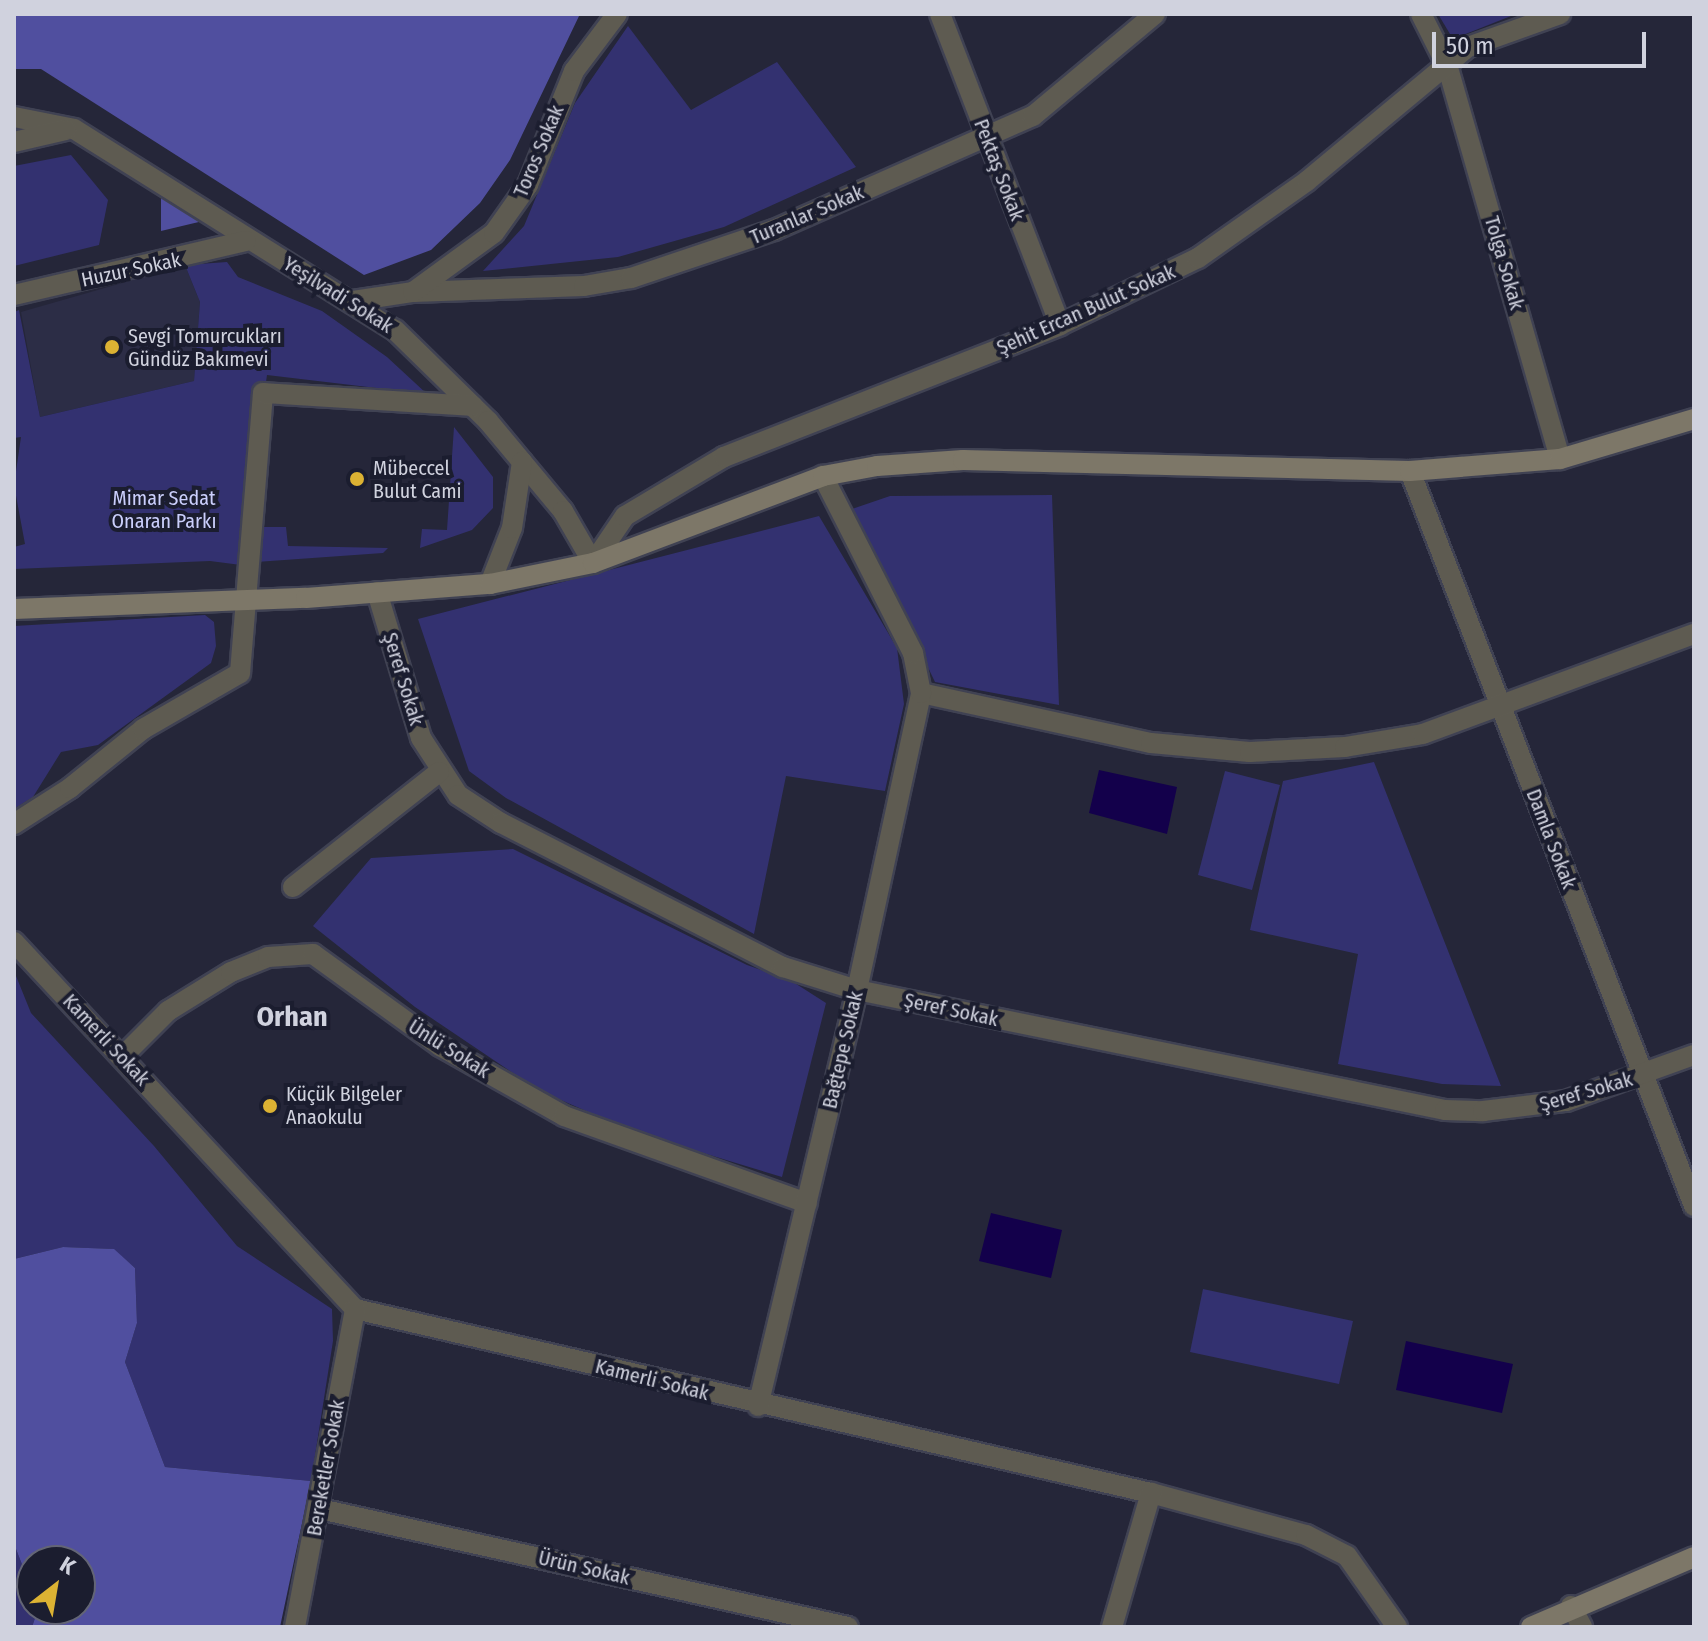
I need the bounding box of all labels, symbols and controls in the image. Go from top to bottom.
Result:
scale bar [1436,16,1650,66]
text: 50 m [1446,32,1494,60]
street label: Toros Sokak [509,101,569,201]
street label: Pektaş Sokak [969,116,1029,224]
street label: Turanlar Sokak [747,180,867,250]
street label: Tolga Sokak [1479,214,1529,312]
street label: Huzur Sokak [79,248,183,292]
street label: Yeşilvadi Sokak [279,252,397,338]
street label: Şehit Ercan Bulut Sokak [993,260,1179,360]
place label: Sevgi Tomurcukları Gündüz Bakımevi [128,324,282,371]
marker: Sevgi Tomurcukları Gündüz Bakımevi [103,338,121,356]
place label: Mübeccel Bulut Cami [373,456,462,503]
marker: Mübeccel Bulut Cami [348,470,366,488]
park label: Mimar Sedat Onaran Parkı [112,487,216,534]
street label: Şeref Sokak [378,630,428,728]
street label: Damla Sokak [1521,786,1581,892]
street label: Şeref Sokak [902,988,1000,1032]
street label: Kamerli Sokak [58,989,154,1091]
street label: Bağtepe Sokak [818,989,868,1111]
district label: Orhan [256,1000,328,1034]
street label: Ünlü Sokak [404,1015,494,1083]
street label: Şeref Sokak [1537,1067,1635,1117]
place label: Küçük Bilgeler Anaokulu [286,1082,402,1129]
marker: Küçük Bilgeler Anaokulu [261,1097,279,1115]
street label: Kamerli Sokak [593,1354,711,1406]
street label: Bereketler Sokak [302,1398,350,1538]
north arrow [16,1545,96,1625]
street label: Ürün Sokak [536,1546,632,1590]
text: K [55,1551,80,1581]

